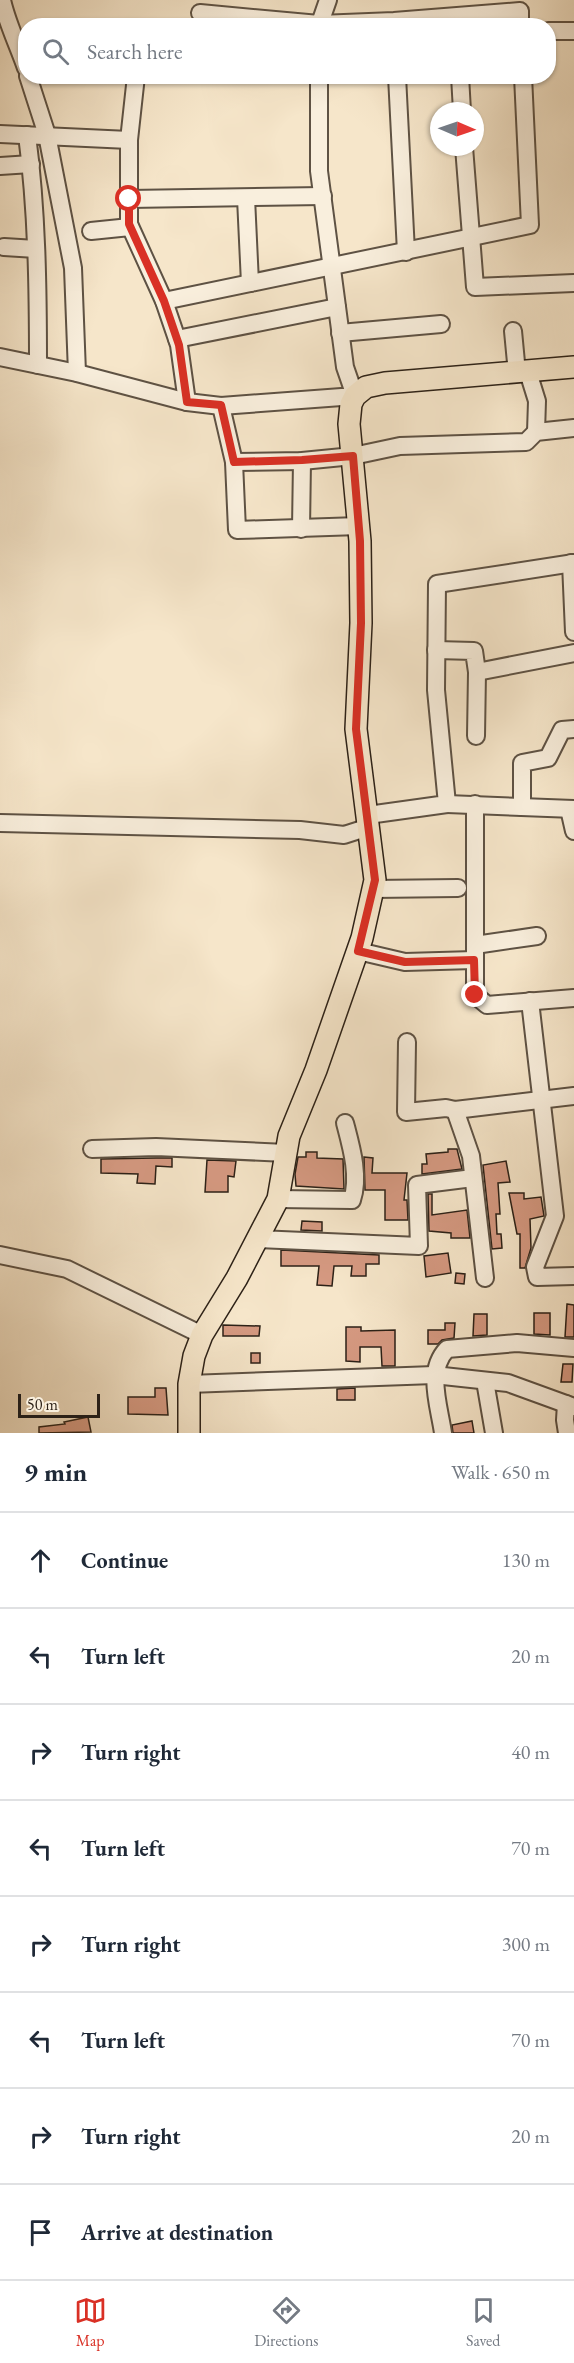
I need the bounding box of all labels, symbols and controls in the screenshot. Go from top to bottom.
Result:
search box [18,18,556,84]
icon: search [39,35,72,68]
text: Search here [87,37,182,66]
north arrow [430,102,484,156]
route start [115,185,141,211]
route end [461,981,487,1007]
scale bar [18,1391,100,1418]
text: 50 m [27,1394,58,1415]
text: 9 min [24,1455,87,1489]
text: Walk · 650 m [451,1459,550,1485]
icon: ahead [24,1544,57,1577]
text: Continue [81,1546,168,1575]
text: 130 m [502,1547,550,1573]
icon: left [24,1640,57,1673]
text: Turn left [81,1642,165,1671]
text: 20 m [511,1643,550,1669]
icon: right [24,1736,57,1769]
text: Turn right [81,1738,180,1767]
text: 40 m [511,1739,550,1765]
icon: left [24,1832,57,1865]
text: Turn left [81,1834,165,1863]
text: 70 m [511,1835,550,1861]
icon: right [24,1928,57,1961]
text: Turn right [81,1930,180,1959]
text: 300 m [502,1931,550,1957]
icon: left [24,2024,57,2057]
text: Turn left [81,2026,165,2055]
text: 70 m [511,2027,550,2053]
icon: right [24,2120,57,2153]
text: Turn right [81,2122,180,2151]
text: 20 m [511,2123,550,2149]
icon: arrive [24,2216,57,2249]
text: Arrive at destination [81,2218,273,2247]
tab: Map [74,2294,107,2351]
tab: Directions [254,2294,319,2351]
tab: Saved [466,2294,500,2351]

